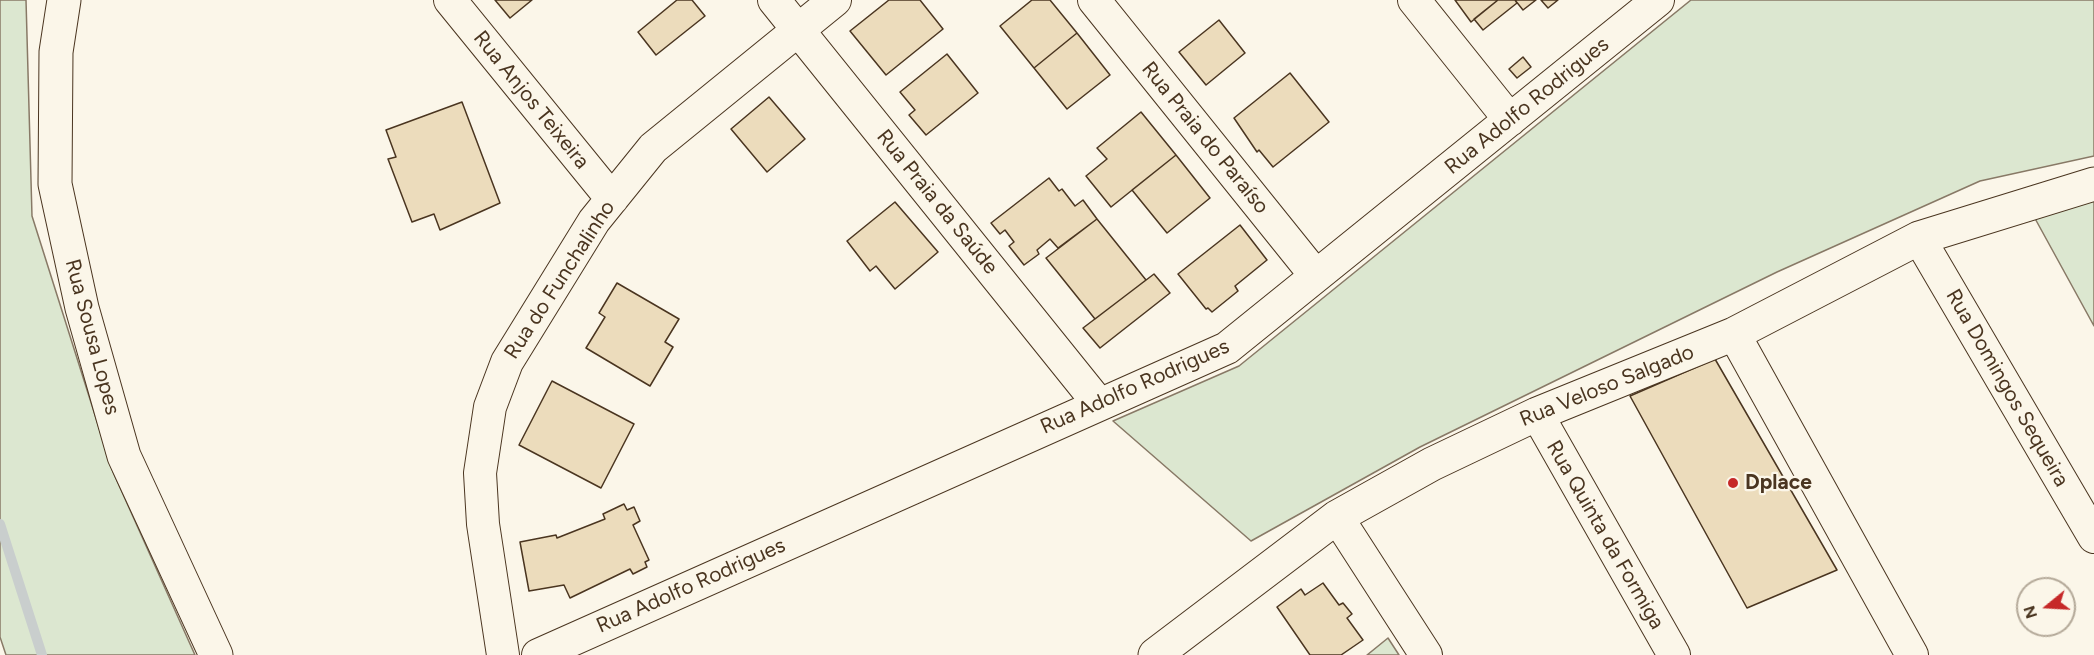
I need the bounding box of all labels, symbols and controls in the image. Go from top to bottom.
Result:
street label: Rua Anjos Teixeira [468,26,594,174]
street label: Rua Adolfo Rodrigues [1440,32,1614,180]
street label: Rua Praia do Paraíso [1136,57,1274,219]
street label: Rua Praia da Saúde [871,125,1003,279]
street label: Rua do Funchalinho [499,196,621,364]
street label: Rua Sousa Lopes [59,256,125,418]
street label: Rua Domingos Sequeira [1940,285,2074,491]
street label: Rua Adolfo Rodrigues [1037,334,1233,440]
street label: Rua Veloso Salgado [1516,340,1698,432]
street label: Rua Quinta da Formiga [1541,436,1669,634]
place label: Dplace [1745,470,1812,496]
marker: Dplace [1726,476,1740,490]
street label: Rua Adolfo Rodrigues [593,533,789,639]
north arrow [2016,577,2076,637]
text: N [2019,603,2041,621]

